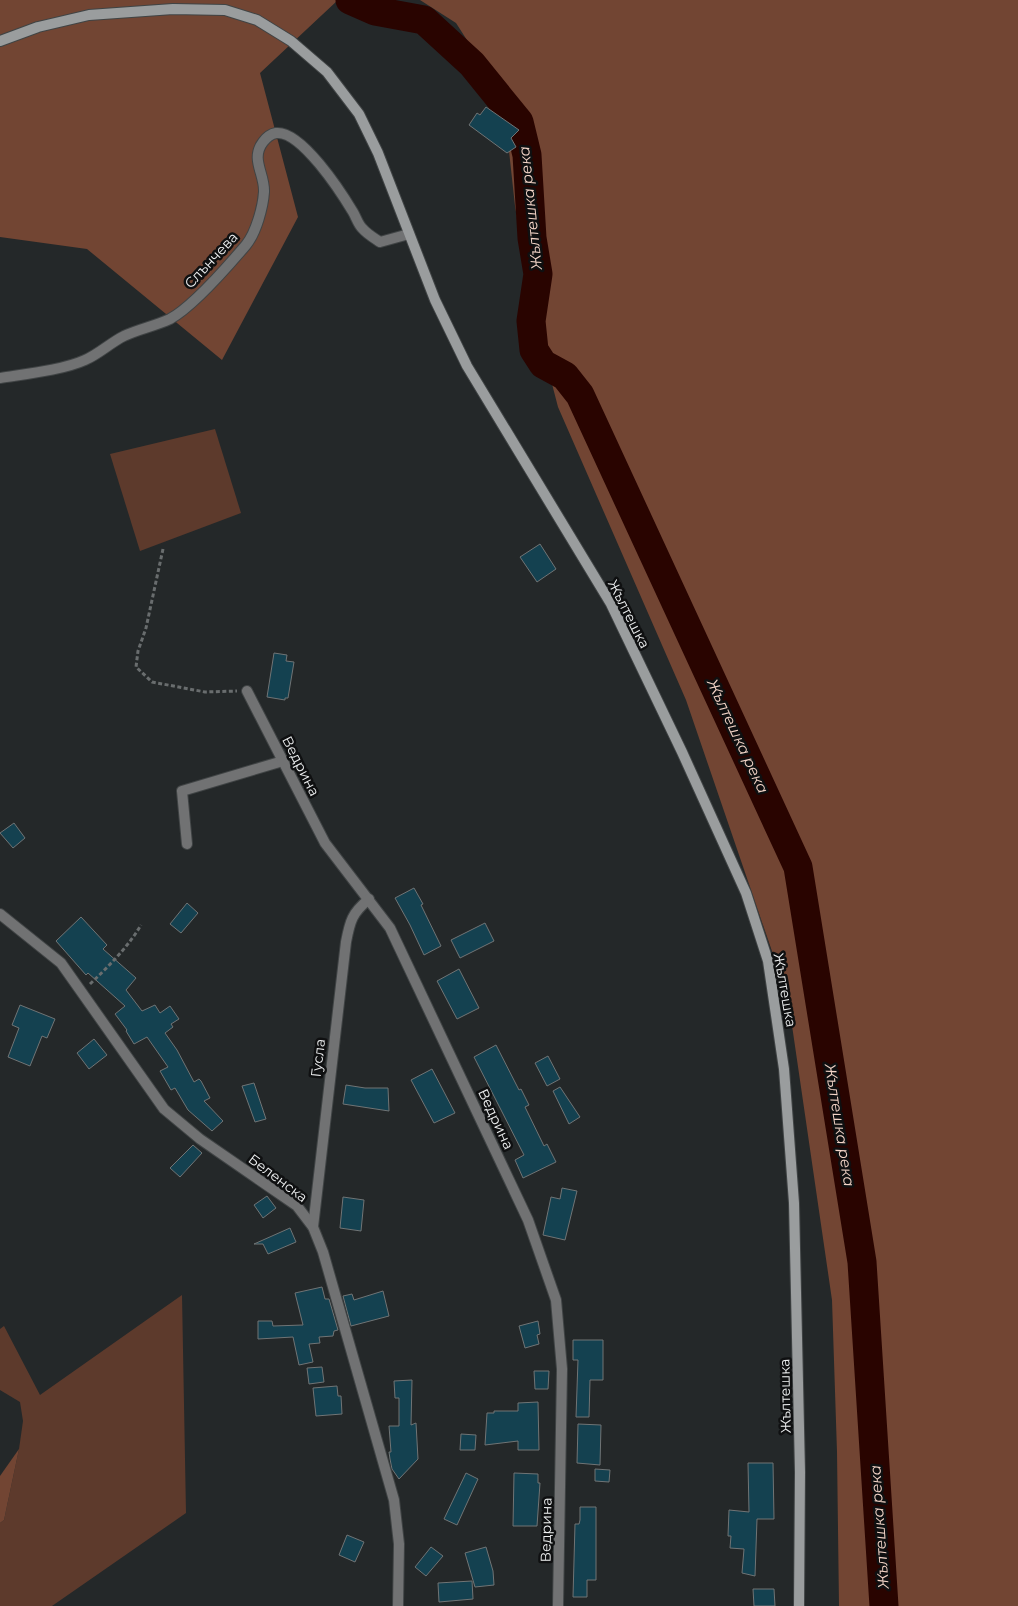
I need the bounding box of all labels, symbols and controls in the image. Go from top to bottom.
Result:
water label: Жълтешка река [514,145,546,272]
street label: Слънчева [180,228,242,292]
street label: Жълтешка [604,577,654,651]
water label: Жълтешка река [703,675,773,796]
street label: Ведрина [278,733,324,799]
street label: Жълтешка [770,952,800,1028]
street label: Гусла [307,1038,329,1078]
water label: Жълтешка река [821,1061,859,1188]
street label: Ведрина [474,1086,518,1152]
street label: Беленска [245,1150,311,1206]
street label: Жълтешка [775,1358,795,1434]
water label: Жълтешка река [865,1464,893,1591]
street label: Ведрина [536,1497,556,1563]

